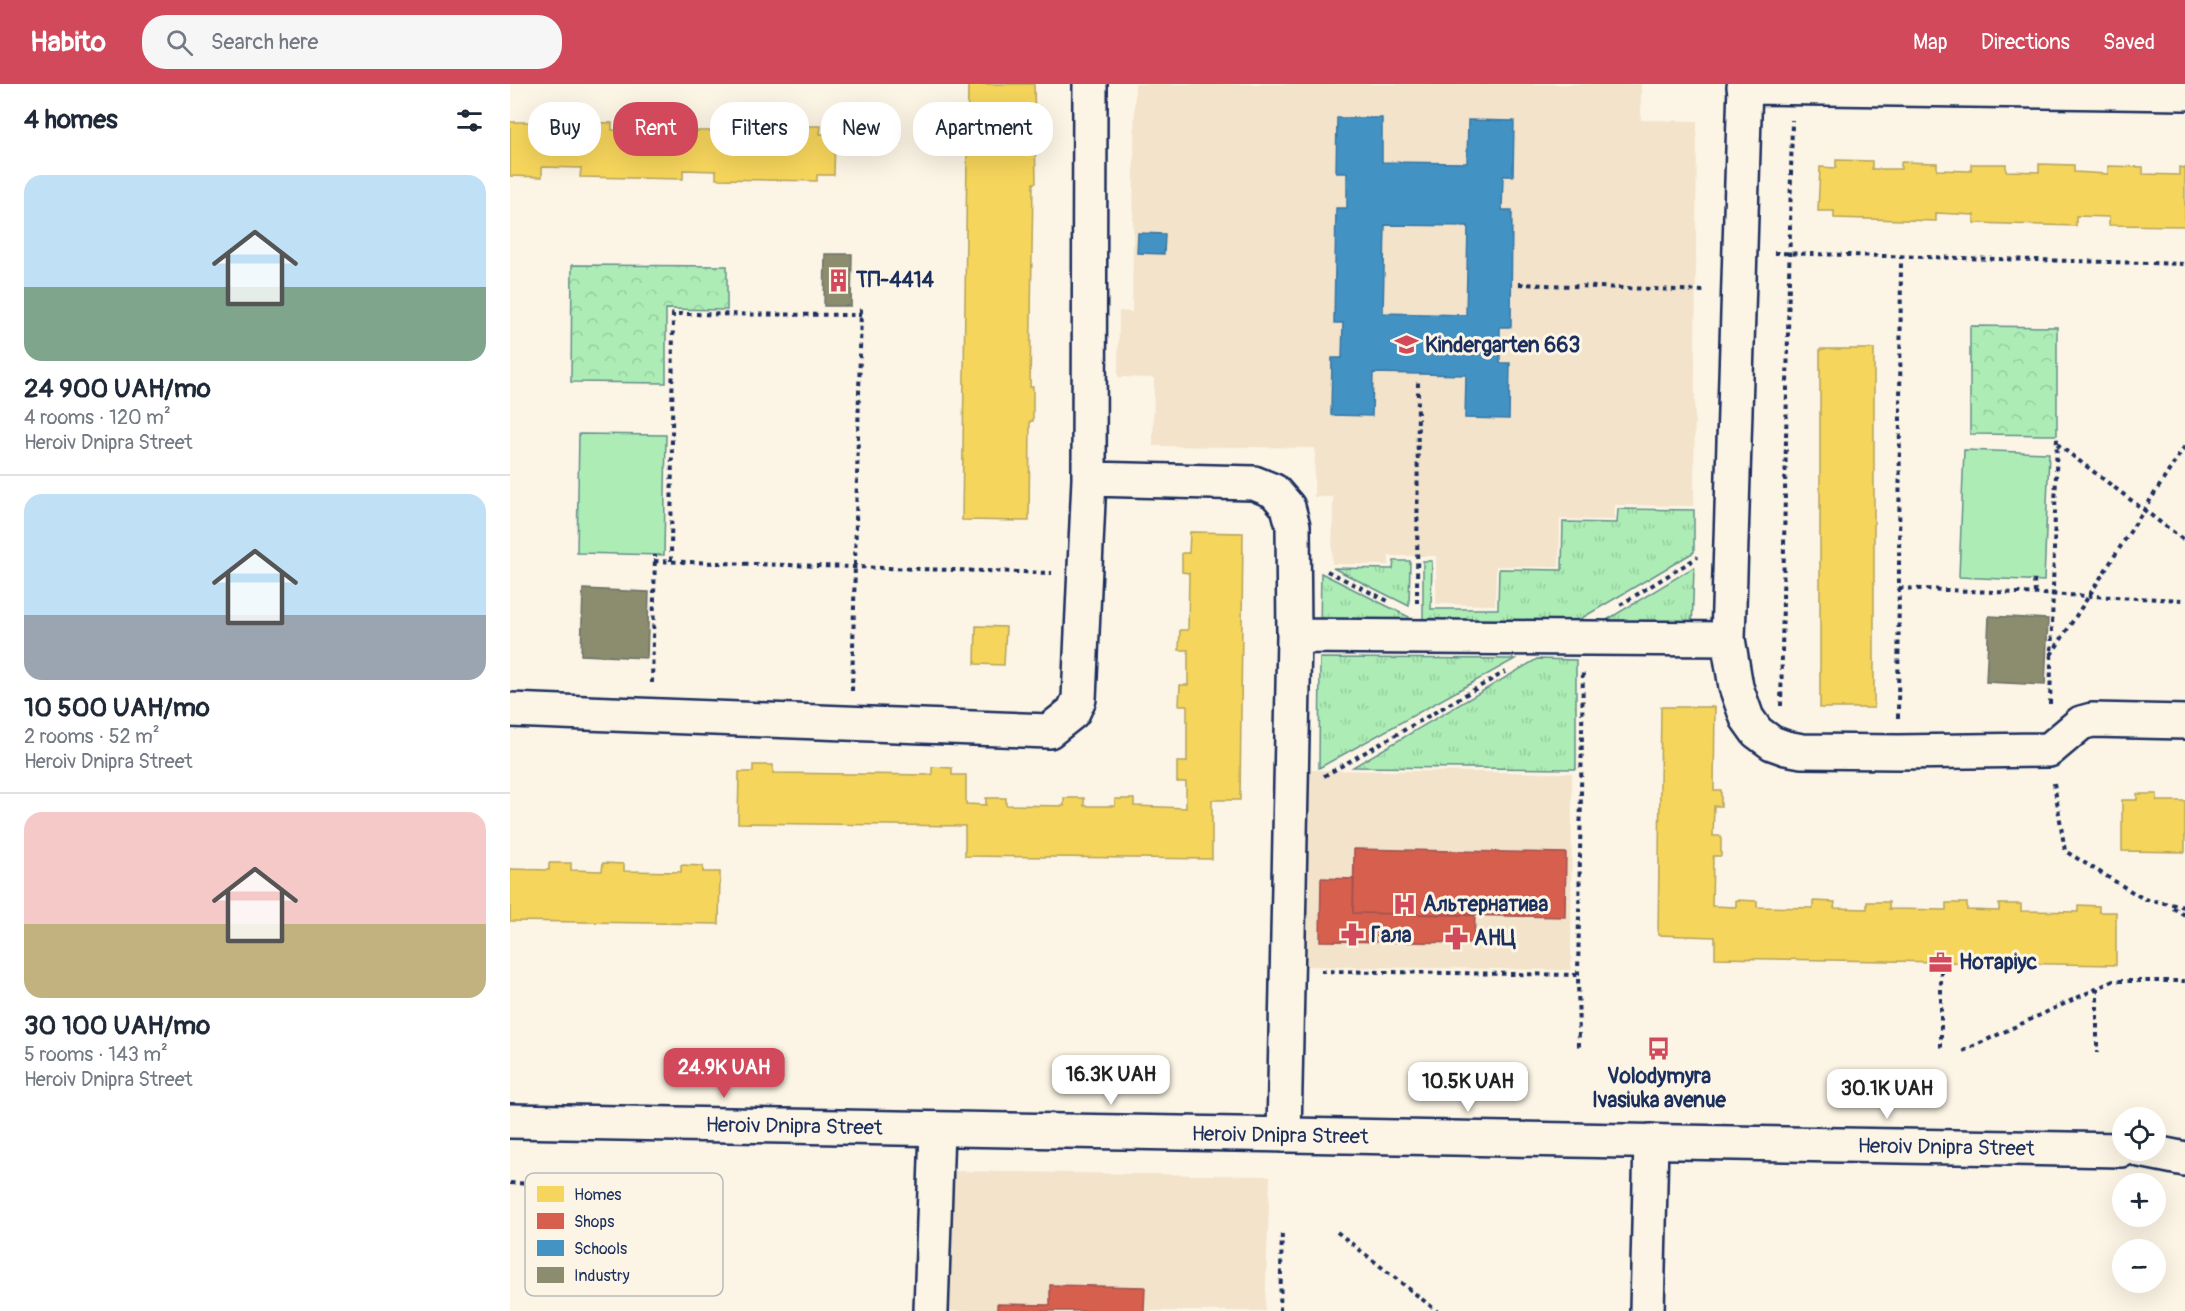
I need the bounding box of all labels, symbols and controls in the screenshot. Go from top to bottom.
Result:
search box [142,15,562,69]
text: Habito [30,25,106,60]
icon: search [163,26,196,59]
text: Search here [211,28,318,56]
text: Map [1913,29,1948,56]
text: Directions [1981,29,2070,56]
text: Saved [2103,29,2155,56]
chip: Buy [528,102,601,156]
chip: Rent [613,102,698,156]
chip: Filters [710,102,809,156]
chip: New [821,102,901,156]
chip: Apartment [913,102,1053,156]
text: 4 homes [24,104,118,136]
icon: filters [453,104,486,137]
icon: home [201,214,309,322]
building icon: ТП-4414 [825,267,851,293]
place label: ТП-4414 [855,267,935,294]
school or university icon: Kindergarten 663 [1394,332,1420,358]
place label: Kindergarten 663 [1425,332,1580,359]
text: 24 900 UAH/mo [24,373,211,405]
text: 4 rooms · 120 m² [24,405,171,430]
text: Heroiv Dnipra Street [24,430,193,455]
icon: home [201,533,309,641]
text: 10 500 UAH/mo [24,692,210,724]
text: 2 rooms · 52 m² [24,724,160,749]
text: Heroiv Dnipra Street [24,749,193,774]
icon: home [201,851,309,959]
hospital icon: Альтернатива [1392,891,1418,917]
place label: Альтернатива [1423,891,1549,918]
pharmacy icon: Гала [1340,922,1366,948]
place label: Гала [1371,922,1412,949]
pharmacy icon: АНЦ [1443,925,1469,951]
place label: АНЦ [1474,925,1516,952]
office icon: Нотаріус [1928,949,1954,975]
place label: Нотаріус [1959,949,2037,976]
text: 30 100 UAH/mo [24,1010,210,1042]
bus stop icon: Volodymyra Ivasiuka avenue [1646,1035,1672,1061]
text: 5 rooms · 143 m² [24,1042,168,1067]
pin: 24.9K UAH [655,1048,793,1099]
text: 24.9K UAH [678,1055,770,1080]
pin: 16.3K UAH [1042,1055,1180,1106]
text: 16.3K UAH [1066,1062,1156,1087]
pin: 10.5K UAH [1399,1062,1537,1113]
place label: Volodymyra Ivasiuka avenue [1592,1063,1727,1114]
text: Heroiv Dnipra Street [24,1067,193,1092]
text: 10.5K UAH [1422,1069,1514,1094]
pin: 30.1K UAH [1818,1069,1956,1120]
text: 30.1K UAH [1841,1076,1933,1101]
map controls [2112,1107,2166,1293]
button: locate [2112,1107,2166,1161]
street label: Heroiv Dnipra Street [705,1111,883,1142]
street label: Heroiv Dnipra Street [1191,1120,1369,1151]
street label: Heroiv Dnipra Street [1857,1132,2035,1163]
legend [525,1173,723,1296]
button: + [2112,1173,2166,1227]
text: Homes [574,1185,622,1205]
text: Shops [574,1212,614,1232]
text: Schools [574,1239,627,1259]
button: − [2112,1239,2166,1293]
text: Industry [574,1266,630,1286]

